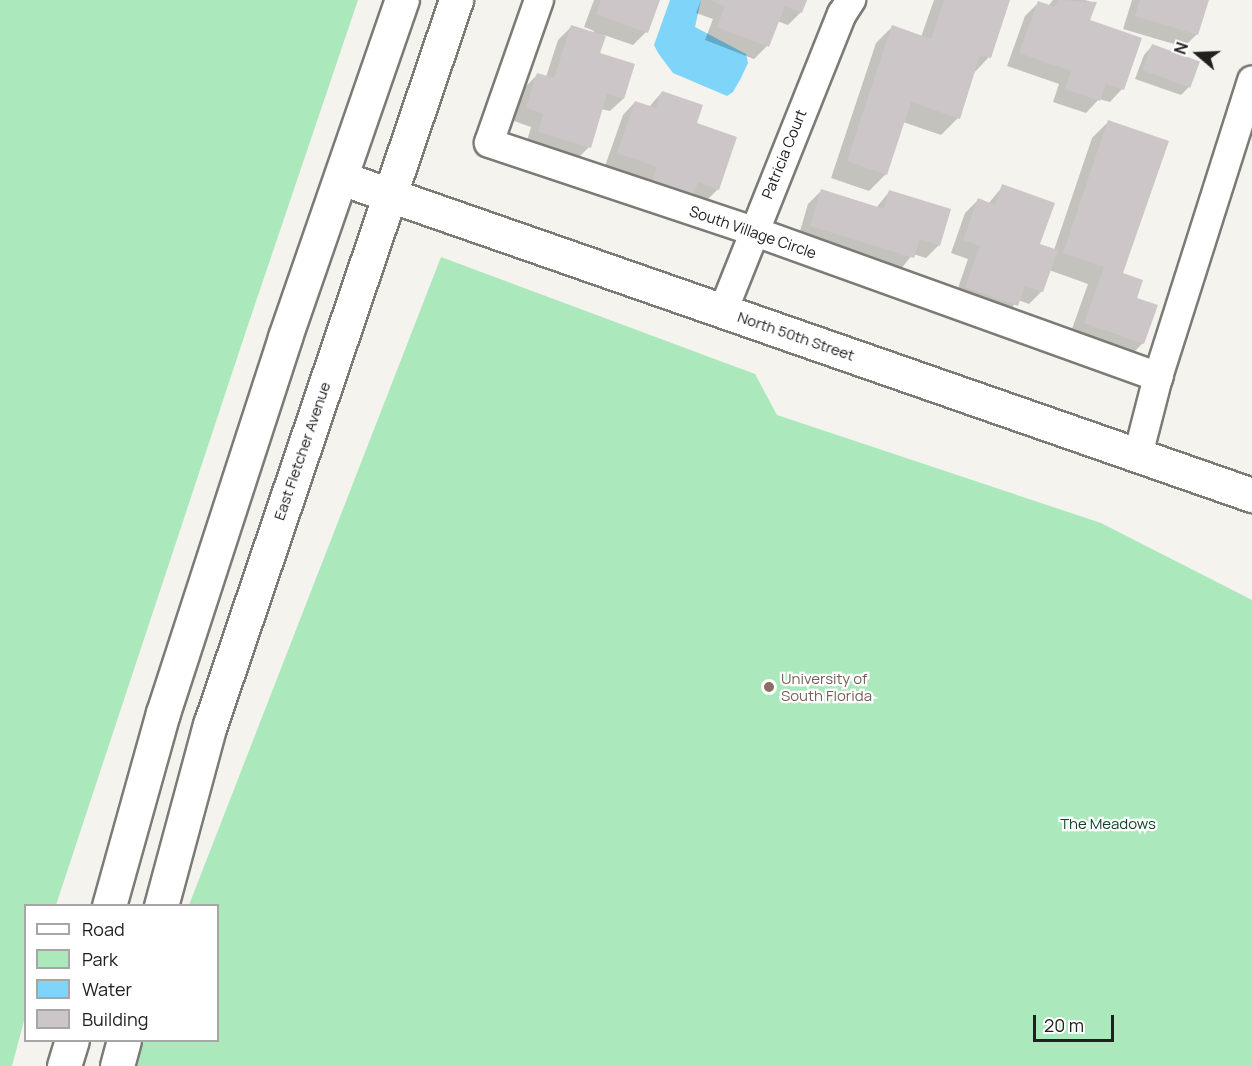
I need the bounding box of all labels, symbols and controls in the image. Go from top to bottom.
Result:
north arrow [1168,24,1228,84]
text: N [1169,39,1193,57]
street label: Patricia Court [758,107,810,201]
street label: South Village Circle [687,202,819,262]
street label: North 50th Street [735,308,857,364]
street label: East Fletcher Avenue [270,380,334,522]
place label: University of South Florida [781,669,872,704]
marker: University of South Florida [762,680,776,694]
park label: The Meadows [1060,815,1156,833]
legend [24,904,219,1042]
text: Road [82,917,125,941]
text: Park [82,947,118,971]
text: Water [82,977,132,1001]
scale bar [1036,1003,1117,1041]
text: Building [82,1007,148,1031]
text: 20 m [1044,1013,1084,1037]

